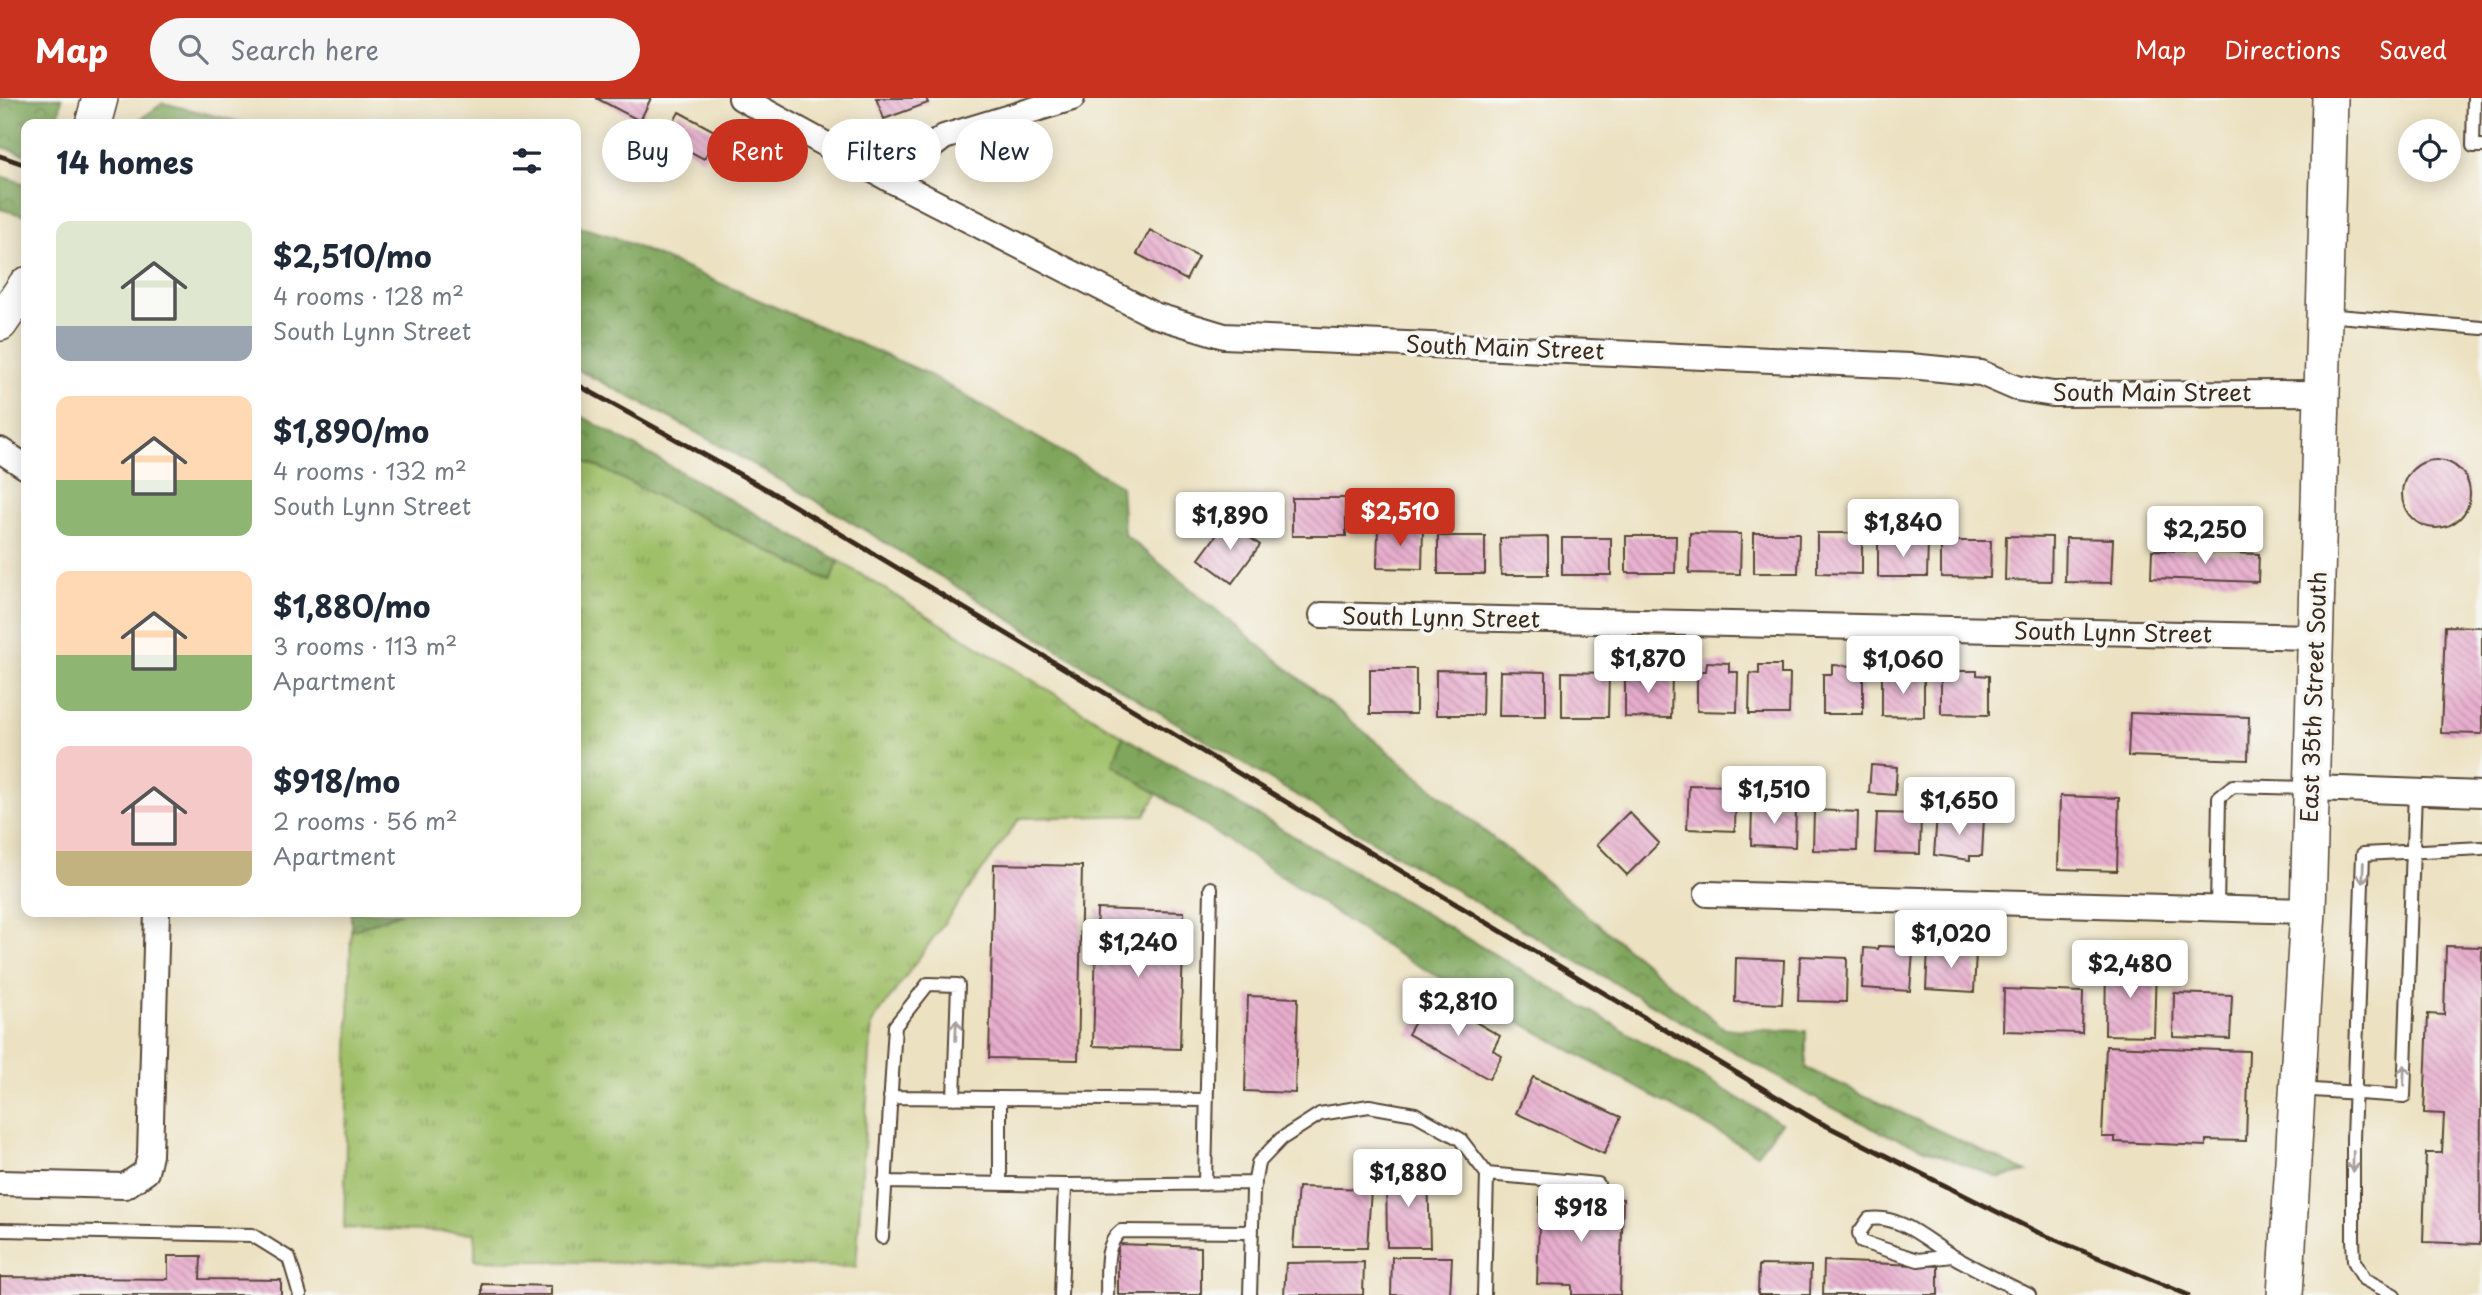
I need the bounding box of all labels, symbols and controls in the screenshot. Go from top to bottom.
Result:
search box [150,18,640,81]
text: Map [35,24,108,74]
icon: search [174,30,212,68]
text: Search here [230,30,379,69]
text: Map [2135,31,2186,67]
text: Directions [2224,31,2341,67]
text: Saved [2379,31,2447,67]
chip: Buy [602,119,693,182]
chip: Rent [707,119,808,182]
chip: Filters [822,119,941,182]
chip: New [955,119,1053,182]
map controls [2398,119,2461,182]
button: locate [2398,119,2461,182]
text: 14 homes [56,139,194,184]
icon: filters [508,142,546,180]
text: $2,510/mo [273,233,432,278]
icon: home [112,249,196,333]
text: 4 rooms · 128 m² [273,278,464,313]
text: South Lynn Street [273,313,471,348]
street label: South Main Street [1405,326,1605,367]
street label: South Main Street [2053,374,2251,409]
text: $1,890/mo [273,408,429,453]
icon: home [112,424,196,508]
text: 4 rooms · 132 m² [273,453,467,488]
text: South Lynn Street [273,488,471,523]
pin: $2,510 [1343,489,1457,548]
pin: $1,890 [1173,492,1287,552]
text: $2,510 [1361,493,1439,528]
text: $1,890 [1192,497,1268,532]
pin: $1,840 [1846,500,1960,559]
text: $1,840 [1864,504,1942,539]
pin: $2,250 [2148,506,2262,566]
text: $2,250 [2163,511,2247,546]
street label: East 35th Street South [2291,571,2334,823]
text: $1,880/mo [273,583,430,628]
street label: South Lynn Street [1342,597,1540,636]
icon: home [112,599,196,683]
street label: South Lynn Street [2014,612,2212,651]
text: 3 rooms · 113 m² [273,628,457,663]
pin: $1,870 [1591,636,1705,695]
pin: $1,060 [1846,636,1960,696]
text: $1,870 [1610,640,1686,675]
text: $1,060 [1862,641,1944,676]
text: Apartment [273,663,396,698]
text: $918/mo [273,758,400,803]
pin: $1,510 [1717,766,1831,826]
text: $1,510 [1738,771,1810,806]
icon: home [112,774,196,858]
pin: $1,650 [1902,778,2016,837]
text: $1,650 [1920,782,1998,817]
text: 2 rooms · 56 m² [273,803,458,838]
text: Apartment [273,838,396,873]
one-way arrow [2356,861,2370,884]
pin: $1,020 [1894,910,2008,970]
text: $1,020 [1911,915,1991,950]
pin: $1,240 [1081,920,1195,979]
text: $1,240 [1098,924,1178,959]
pin: $2,480 [2073,940,2187,1000]
text: $2,480 [2088,945,2172,980]
pin: $2,810 [1401,978,1515,1038]
text: $2,810 [1418,983,1498,1018]
one-way arrow [950,1018,963,1041]
one-way arrow [2398,1064,2411,1087]
pin: $1,880 [1351,1150,1465,1209]
one-way arrow [2346,1150,2359,1173]
text: $1,880 [1369,1154,1447,1189]
pin: $918 [1540,1184,1622,1244]
text: $918 [1554,1189,1608,1224]

